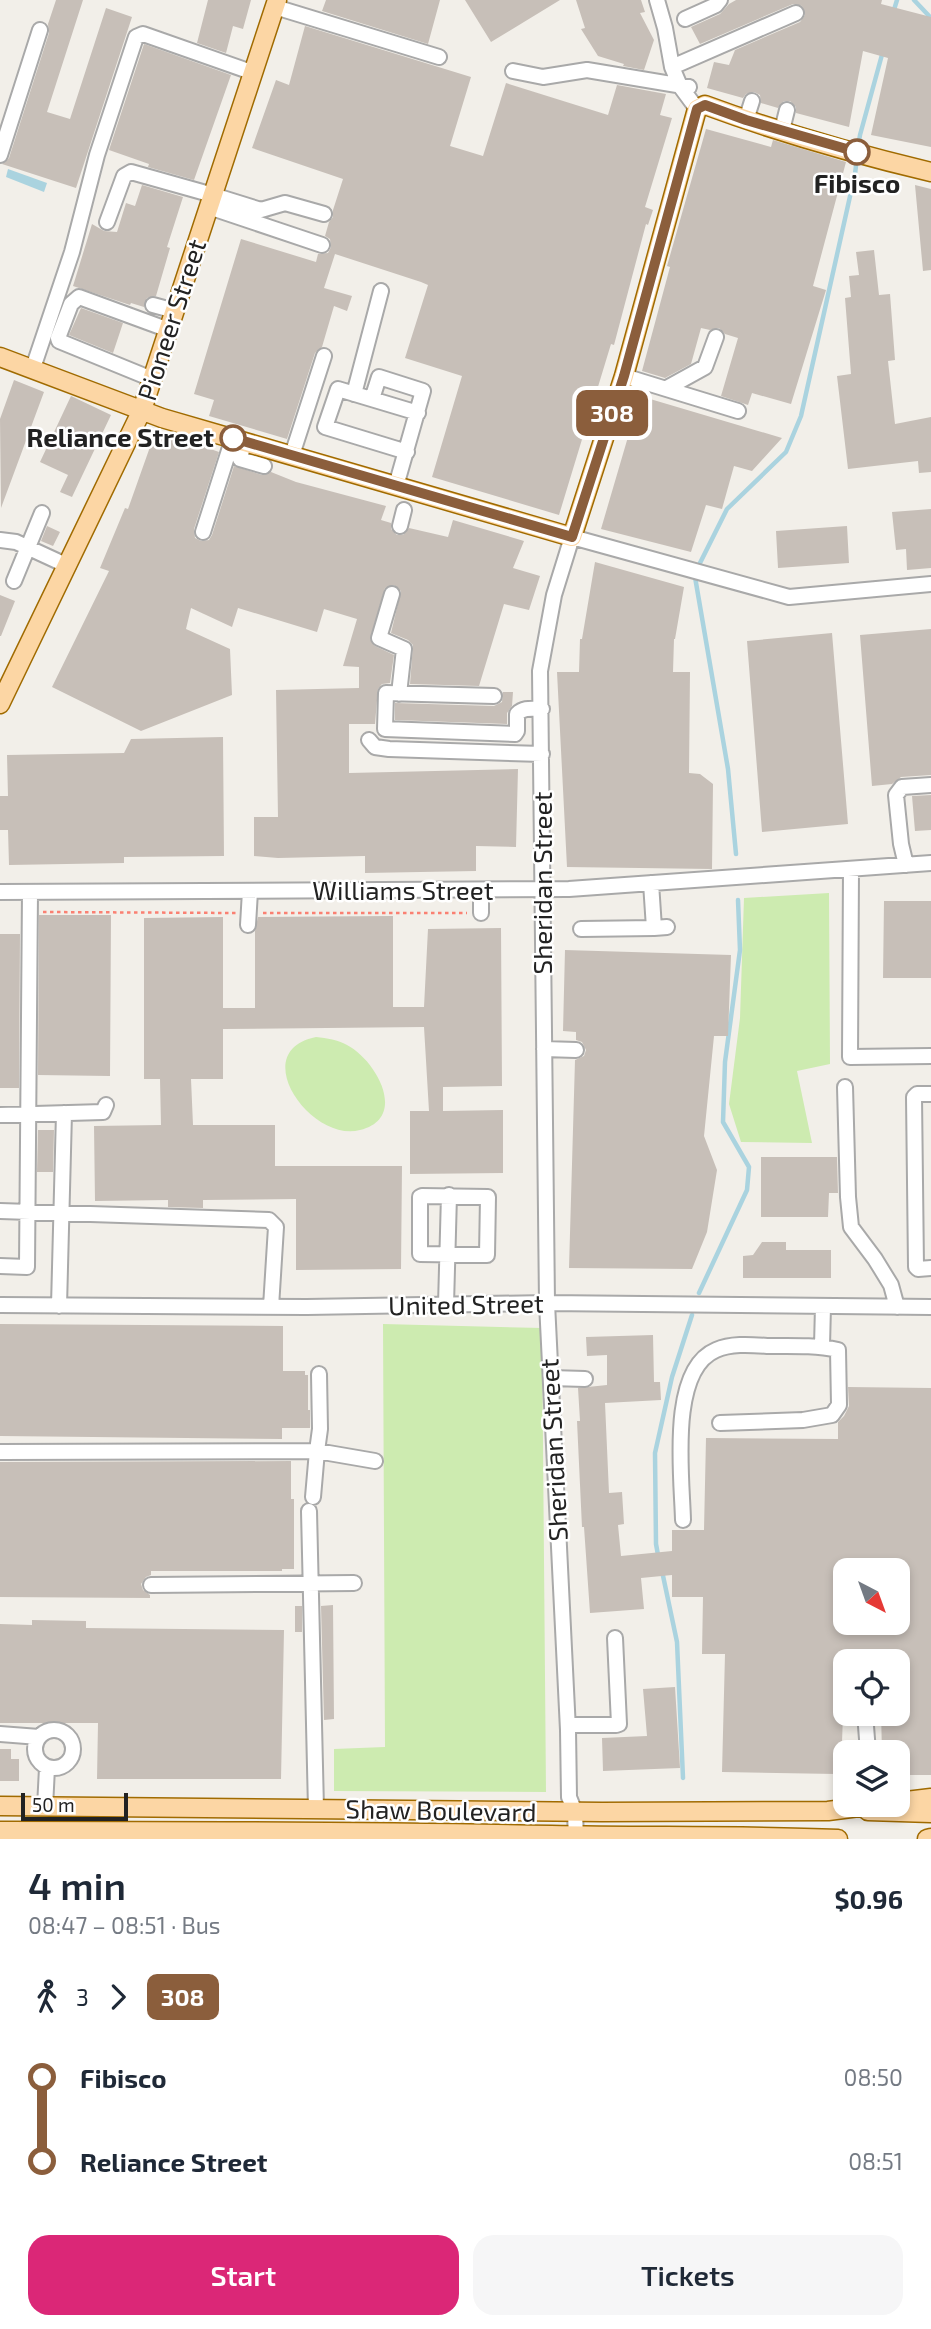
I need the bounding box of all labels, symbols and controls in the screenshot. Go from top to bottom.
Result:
marker: Fibisco [844,139,870,165]
place label: Fibisco [814,167,900,198]
street label: Pioneer Street [130,235,211,404]
line badge: 308 [572,390,652,436]
text: 308 [590,398,634,427]
place label: Reliance Street [26,421,214,452]
marker: Reliance Street [220,425,246,451]
street label: Sheridan Street [526,791,557,974]
street label: Williams Street [312,874,494,905]
street label: United Street [388,1287,544,1320]
street label: Sheridan Street [532,1358,573,1542]
north arrow [833,1558,910,1634]
map controls [833,1558,910,1817]
button: locate [833,1649,910,1726]
button: layers [833,1740,910,1817]
scale bar [21,1790,128,1822]
street label: Shaw Boulevard [345,1792,537,1827]
text: 50 m [32,1793,75,1816]
text: 4 min [28,1862,126,1908]
text: $0.96 [834,1883,903,1914]
text: 08:47 – 08:51 · Bus [28,1911,221,1939]
icon: walk [28,1978,66,2016]
icon: forward [99,1978,137,2016]
text: 308 [161,1982,205,2011]
text: 3 [76,1983,89,2011]
text: Fibisco [80,2062,167,2093]
text: 08:50 [844,2063,903,2091]
text: Reliance Street [80,2146,268,2177]
text: 08:51 [848,2147,903,2175]
button: Start [28,2235,459,2315]
button: Tickets [473,2235,903,2315]

